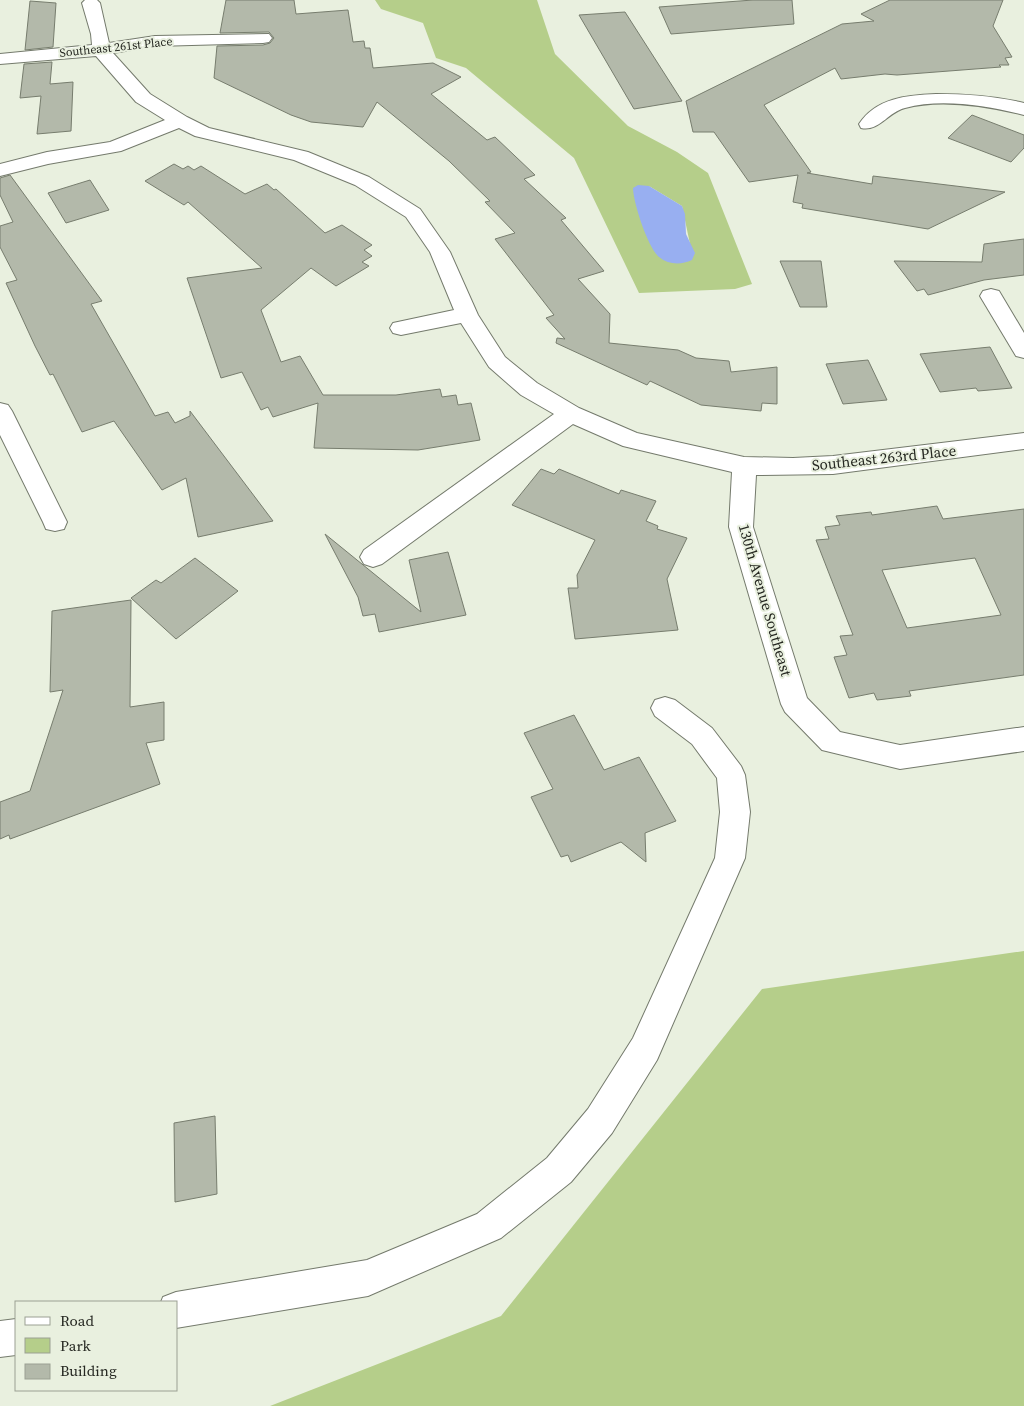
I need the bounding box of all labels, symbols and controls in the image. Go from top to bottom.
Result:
street label: Southeast 261st Place [59,33,173,61]
street label: Southeast 263rd Place [811,439,957,476]
street label: 130th Avenue Southeast [734,521,797,679]
legend [15,1301,178,1391]
text: Road [60,1310,94,1331]
text: Park [60,1335,92,1356]
text: Building [60,1360,117,1381]

